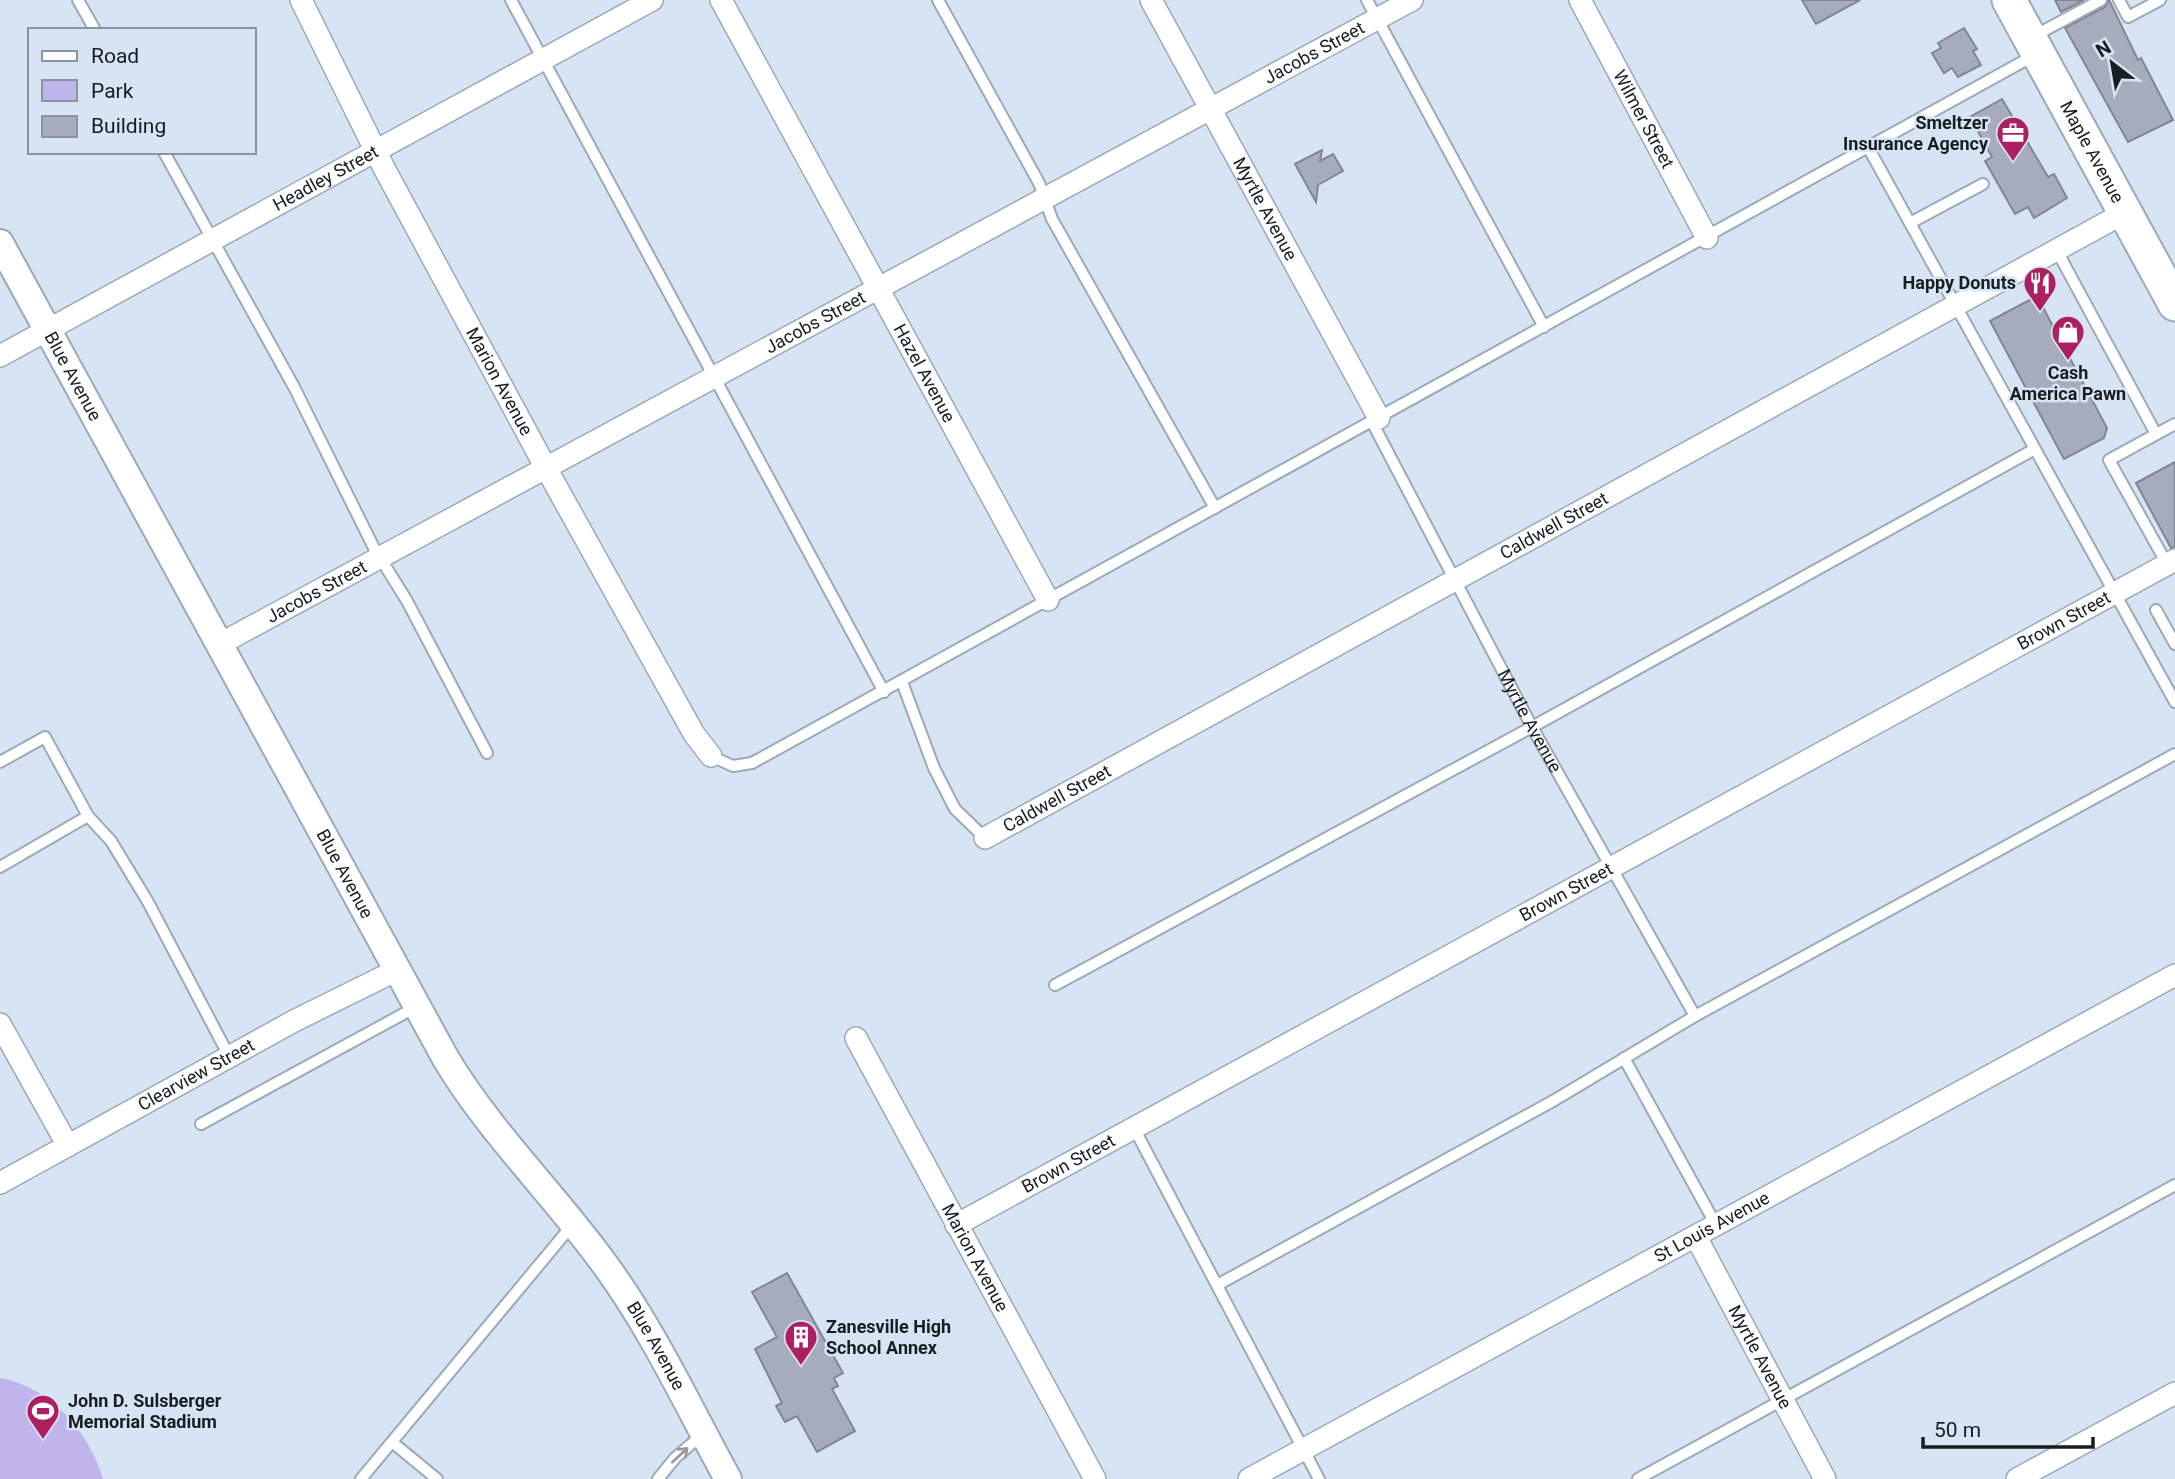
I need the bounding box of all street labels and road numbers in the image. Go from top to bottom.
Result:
street label: Jacobs Street [1260,17,1368,88]
street label: Wilmer Street [1609,66,1679,172]
street label: Maple Avenue [2056,97,2129,206]
street label: Headley Street [269,141,382,215]
street label: Myrtle Avenue [1229,154,1302,264]
street label: Jacobs Street [761,286,869,357]
street label: Hazel Avenue [890,320,960,426]
street label: Marion Avenue [462,324,537,439]
street label: Blue Avenue [41,328,106,424]
street label: Caldwell Street [1496,487,1611,563]
street label: Jacobs Street [263,556,370,627]
street label: Brown Street [2013,586,2114,654]
street label: Myrtle Avenue [1494,666,1566,776]
street label: Caldwell Street [999,760,1114,836]
street label: Blue Avenue [312,825,378,922]
street label: Brown Street [1516,858,1616,926]
street label: Clearview Street [134,1034,258,1115]
street label: Brown Street [1018,1129,1118,1197]
street label: St Louis Avenue [1650,1187,1773,1266]
street label: Marion Avenue [938,1200,1013,1315]
street label: Blue Avenue [623,1297,690,1393]
street label: Myrtle Avenue [1724,1302,1796,1412]

